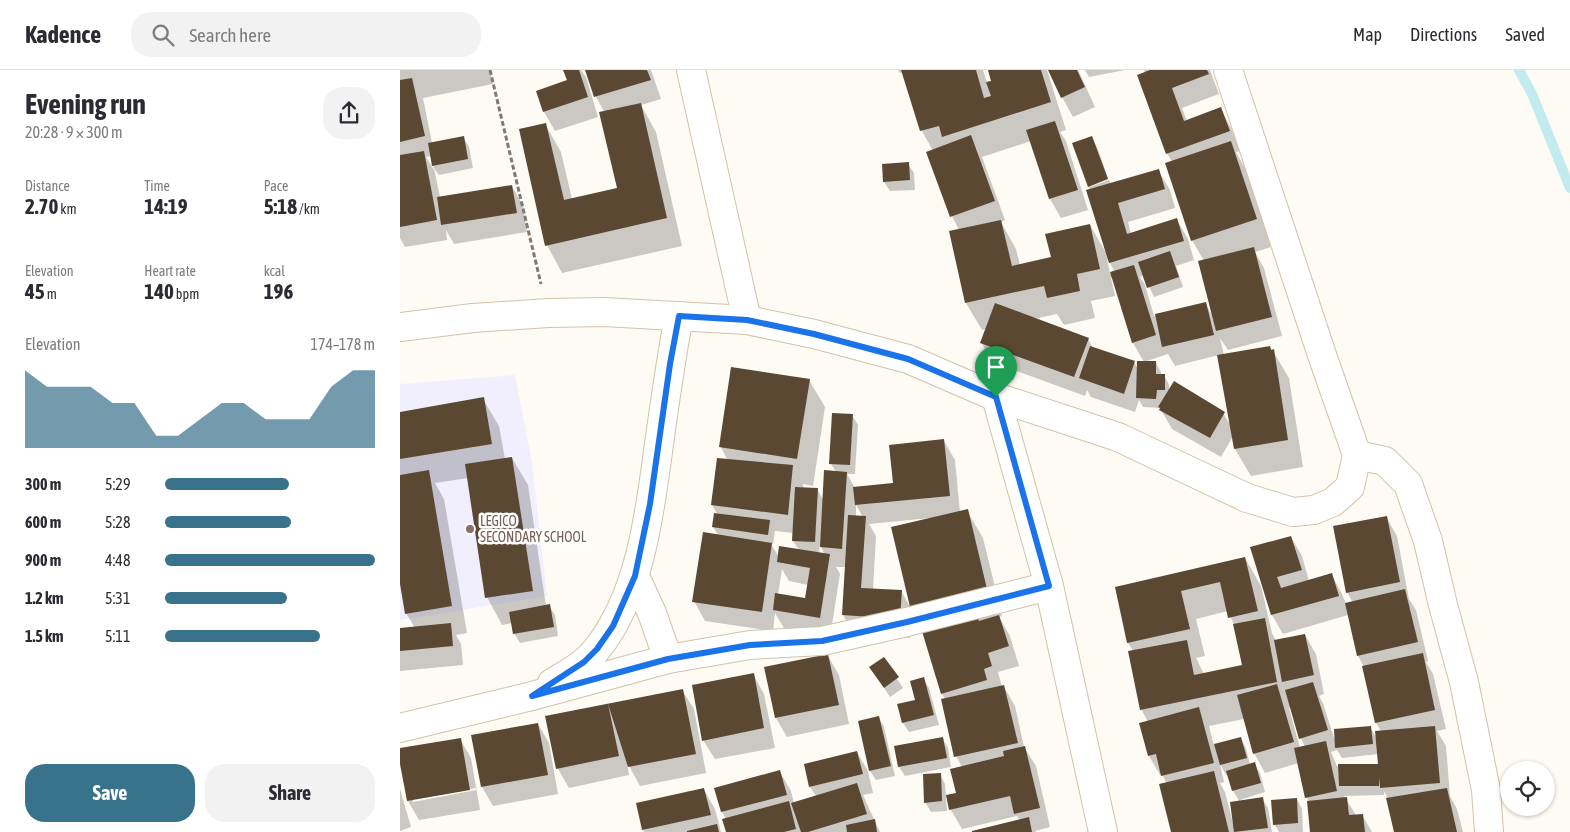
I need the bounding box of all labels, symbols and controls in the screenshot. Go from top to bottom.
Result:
search box [131,12,481,57]
text: Kadence [25,21,101,48]
icon: search [149,21,177,49]
text: Search here [189,24,271,46]
text: Map [1353,24,1382,45]
text: Directions [1410,24,1477,45]
text: Saved [1505,24,1545,45]
button: share [323,87,375,139]
text: Evening run [25,88,146,120]
text: 20:28 · 9 × 300 m [25,123,123,141]
text: Distance [25,178,70,194]
text: Time [144,178,170,194]
text: Pace [264,178,288,194]
text: 2.70 [25,194,58,218]
text: 14:19 [144,194,188,218]
text: 5:18 [264,194,297,218]
text: km [58,201,77,217]
text: /km [297,201,320,217]
text: Elevation [25,263,74,279]
text: Heart rate [144,263,196,279]
text: kcal [264,263,285,279]
text: 45 [25,279,45,303]
text: 140 [144,279,174,303]
text: 196 [264,279,293,303]
text: m [45,286,57,302]
text: bpm [174,286,199,302]
text: Elevation [25,335,80,353]
text: 174–178 m [311,335,375,353]
pin [975,346,1017,397]
icon: arrive [982,353,1010,381]
text: 300 m [25,475,61,493]
text: 5:29 [105,475,130,493]
text: 600 m [25,513,61,531]
text: 5:28 [105,513,130,531]
place label: LEGICO SECONDARY SCHOOL [480,513,587,545]
marker: LEGICO SECONDARY SCHOOL [464,523,476,535]
text: 900 m [25,551,61,569]
text: 4:48 [105,551,130,569]
text: 1.2 km [25,589,64,607]
text: 5:31 [105,589,130,607]
text: 1.5 km [25,627,64,645]
text: 5:11 [105,627,130,645]
map controls [1500,761,1555,816]
button: locate [1500,761,1555,816]
button: Save [25,764,195,822]
button: Share [205,764,375,822]

